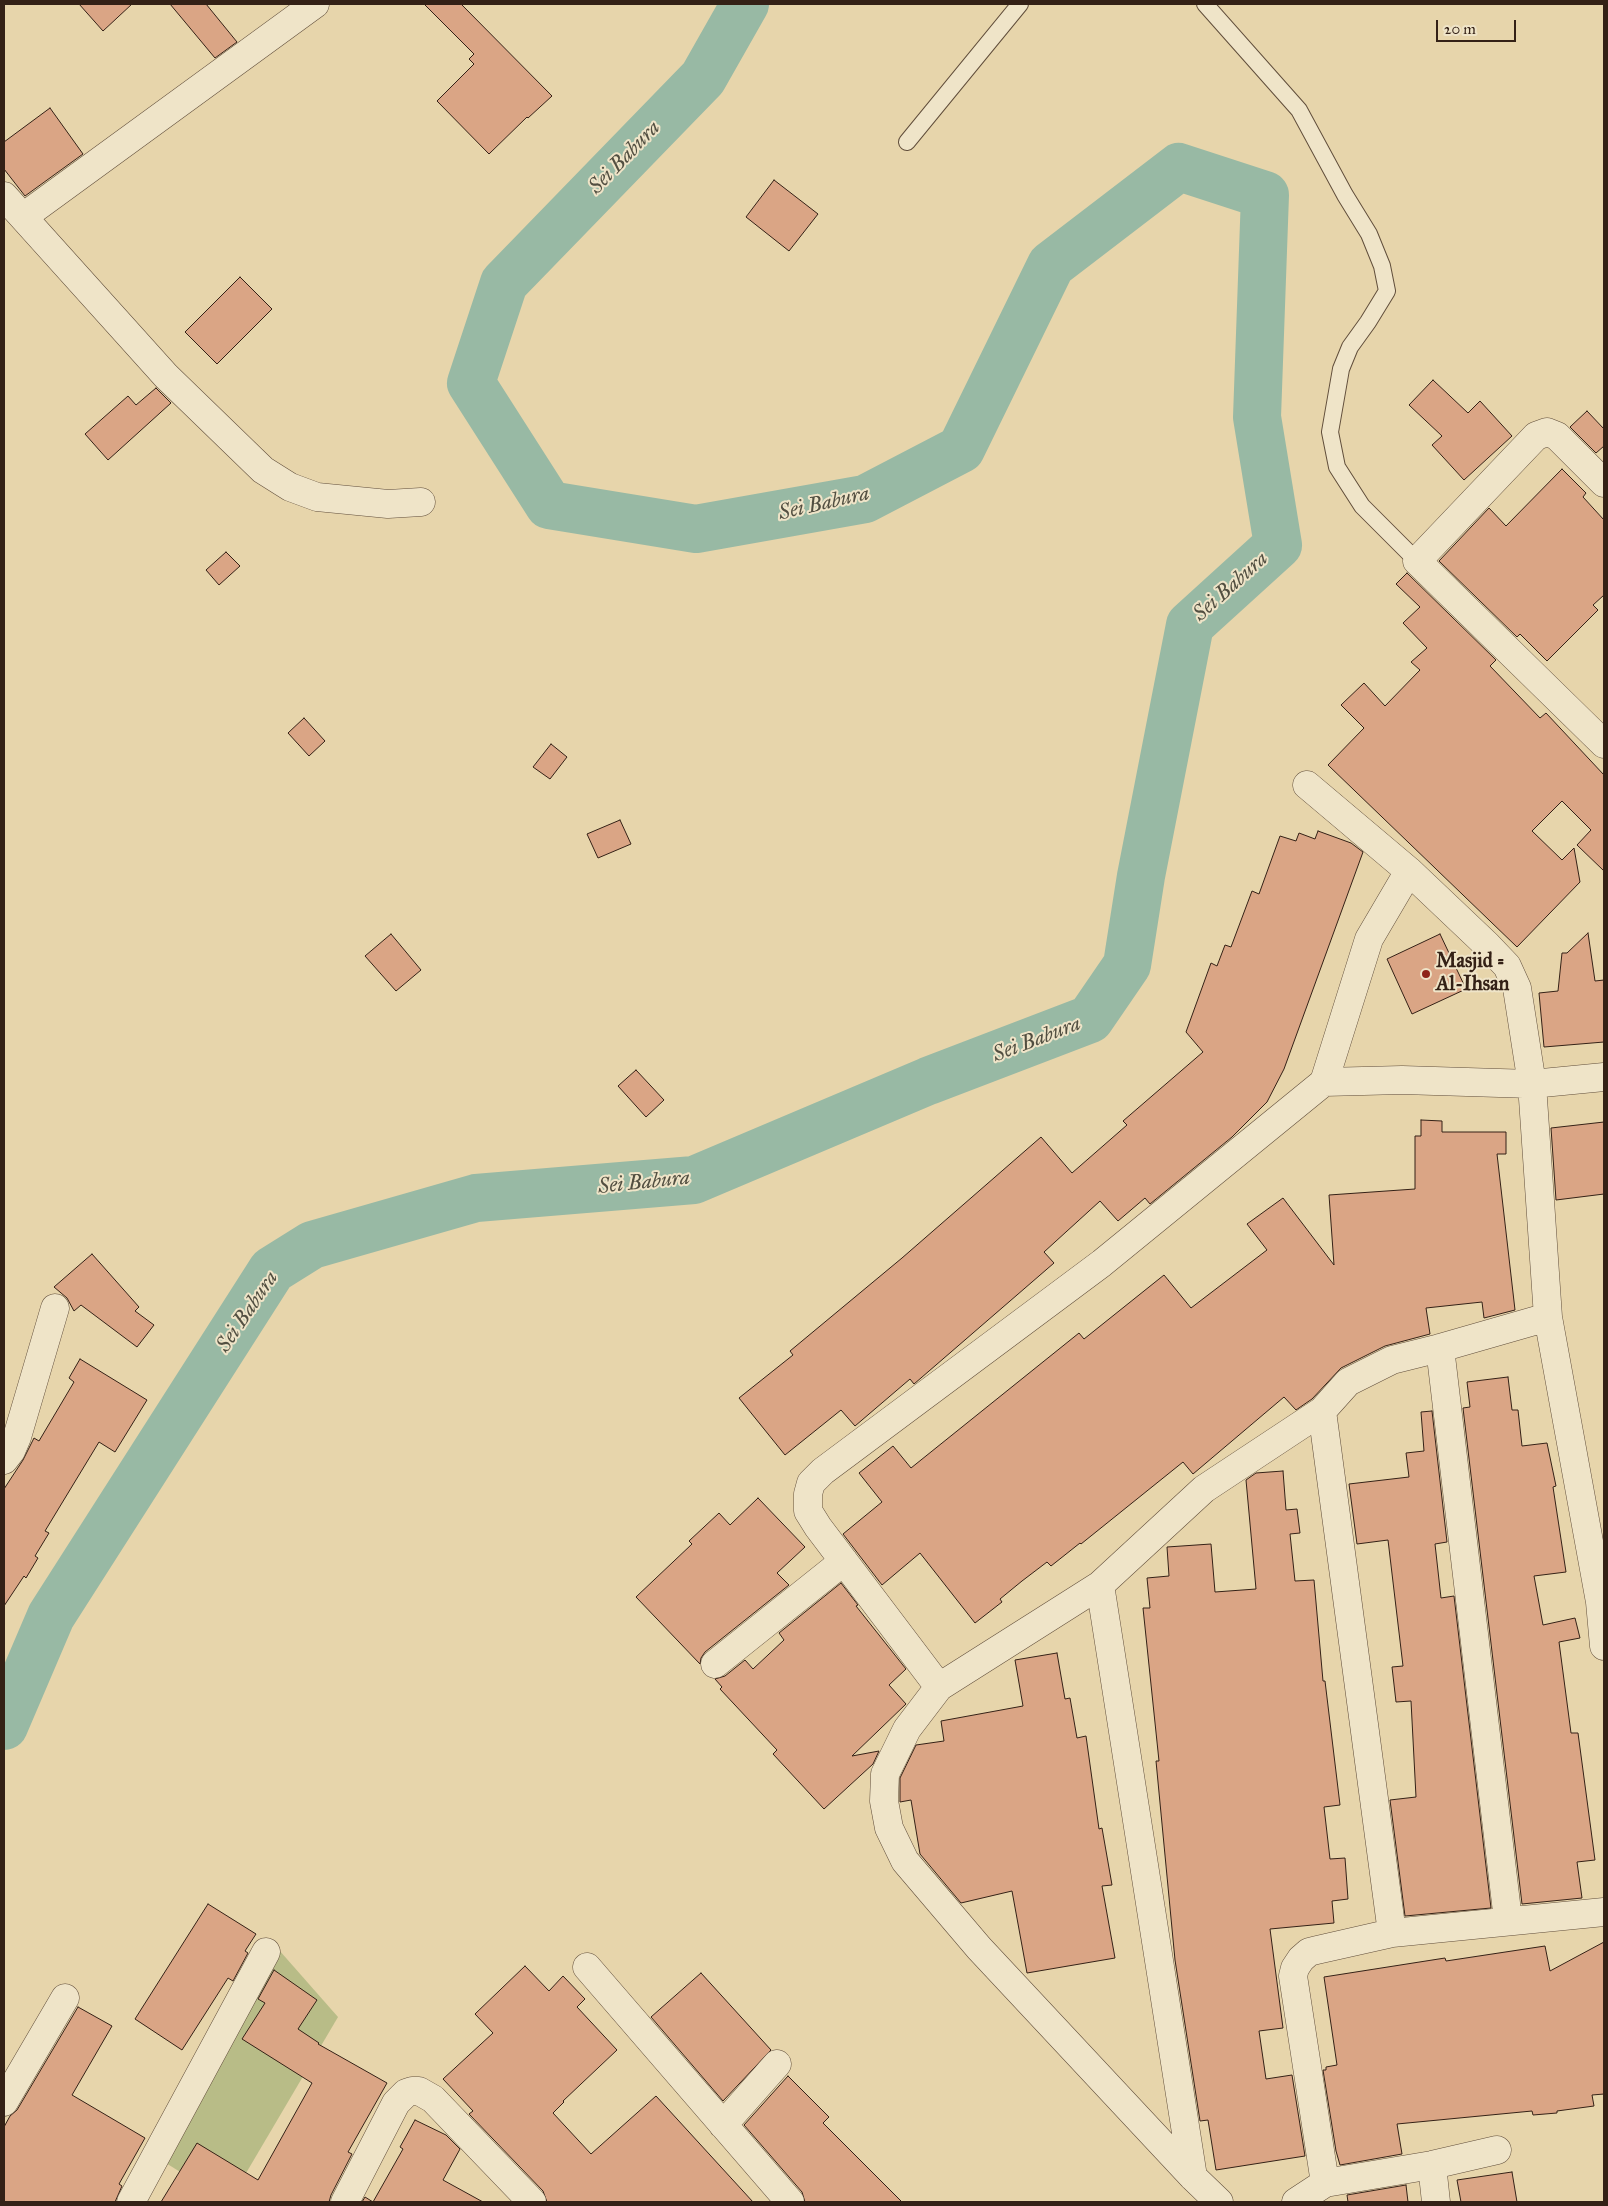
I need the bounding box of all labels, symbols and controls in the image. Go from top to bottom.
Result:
scale bar [1438,10,1518,42]
text: 20 m [1444,20,1476,38]
water label: Sei Babura [584,116,666,200]
water label: Sei Babura [776,481,872,527]
water label: Sei Babura [1188,547,1274,627]
place label: Masjid = Al-Ihsan [1436,950,1509,997]
marker: Masjid = Al-Ihsan [1420,968,1432,980]
water label: Sei Babura [989,1012,1085,1068]
water label: Sei Babura [597,1166,691,1200]
water label: Sei Babura [212,1267,284,1357]

